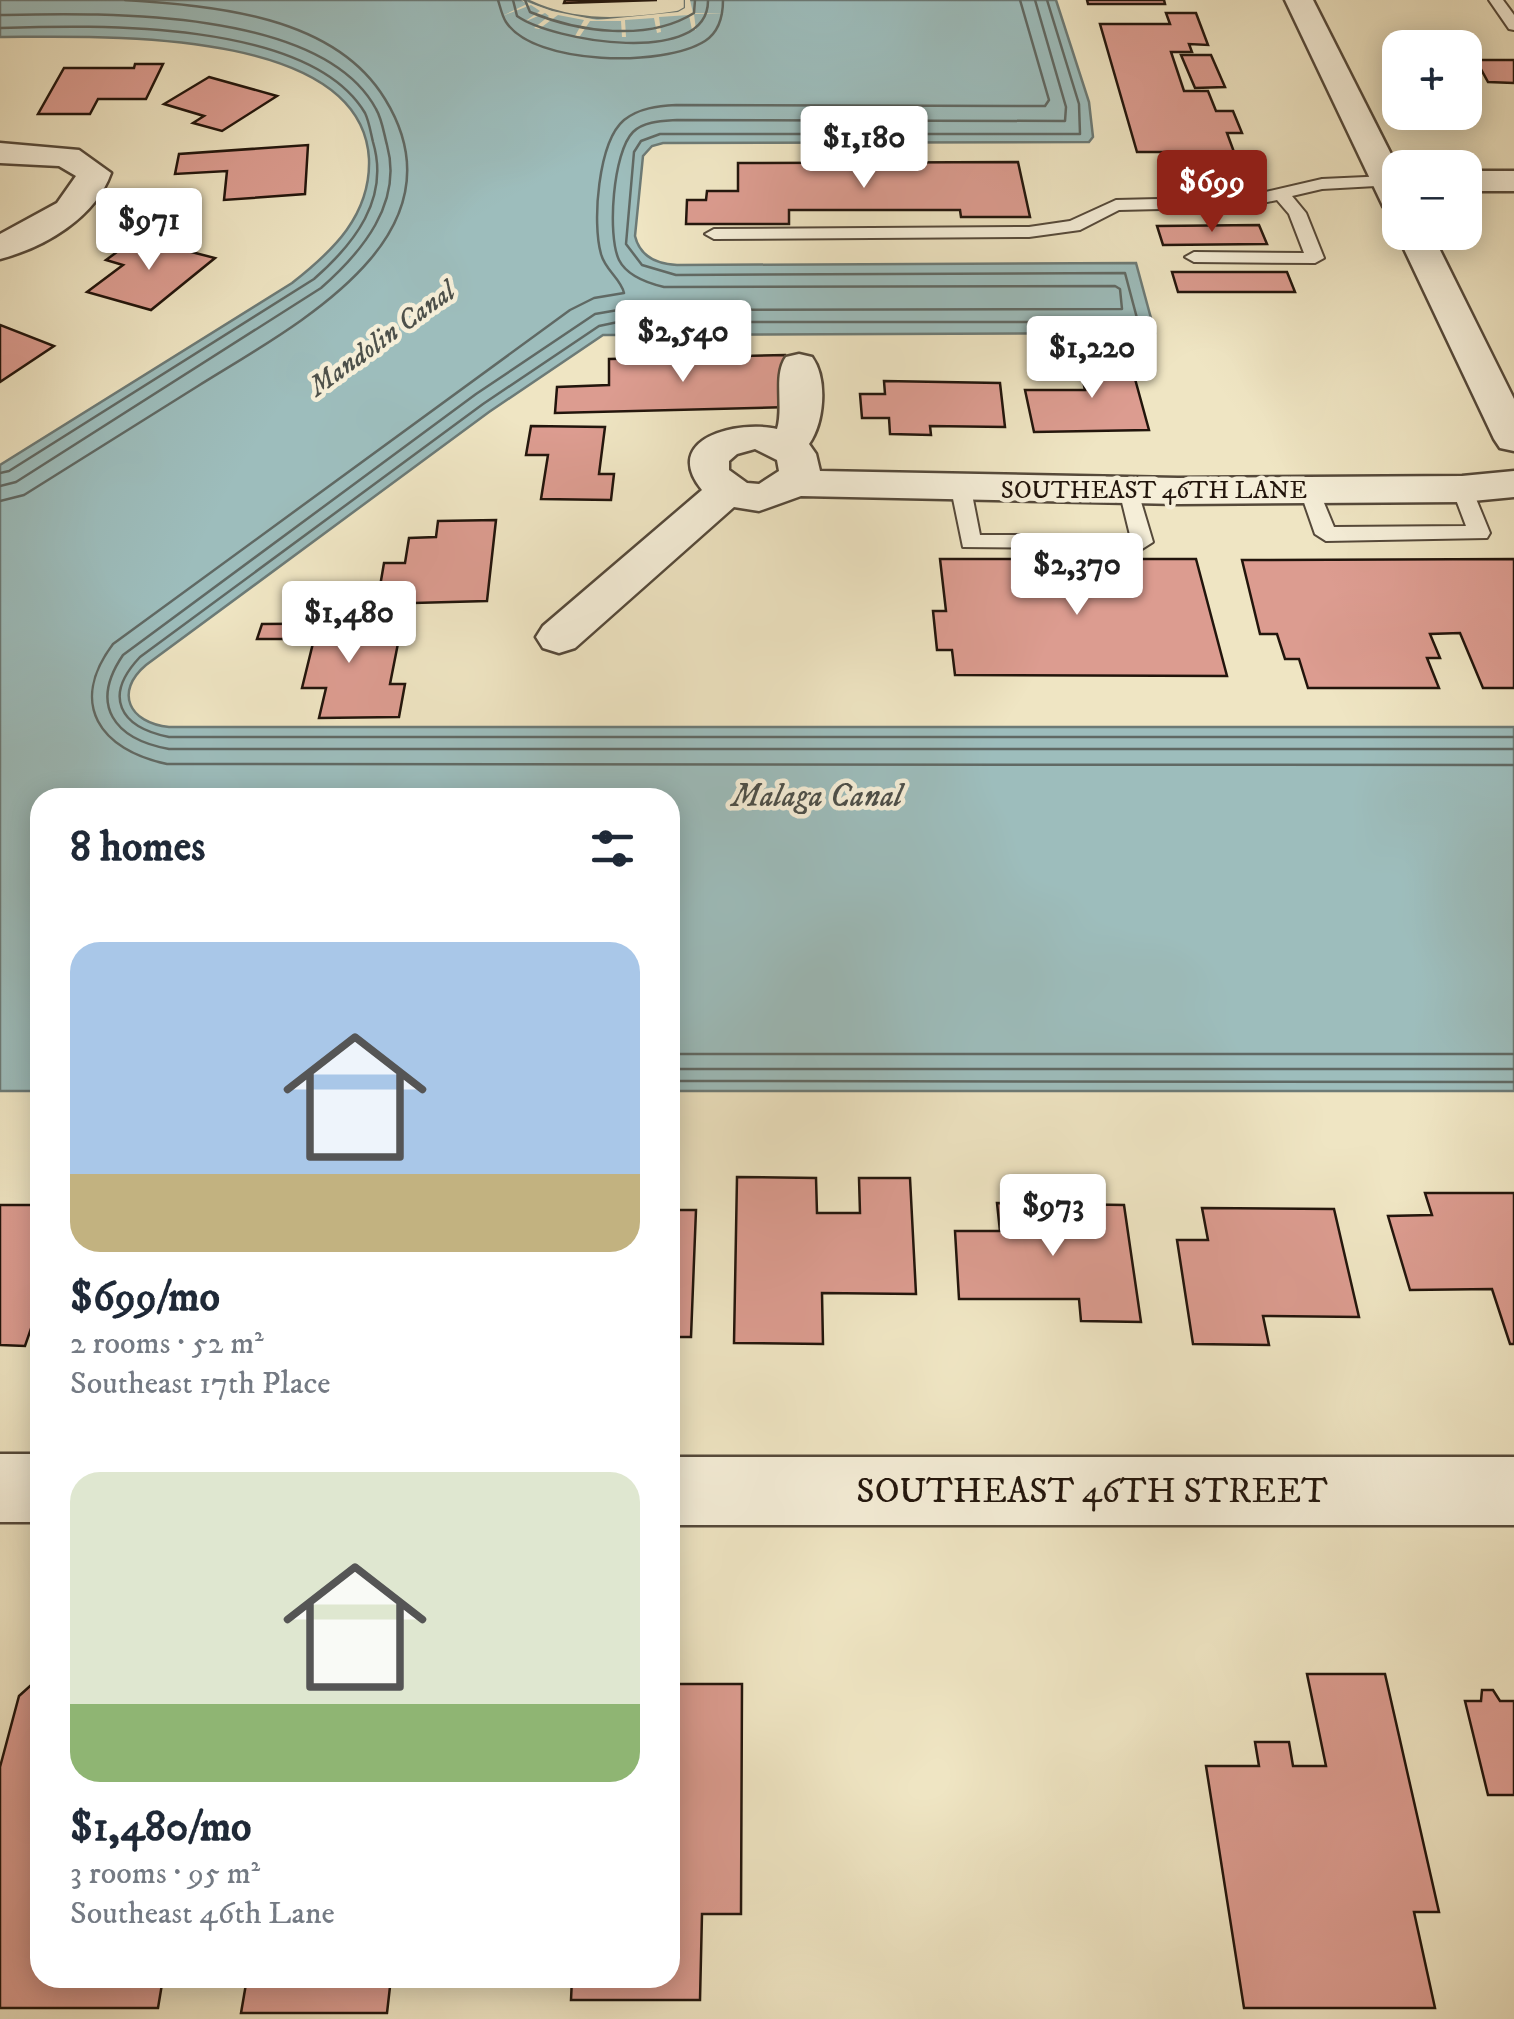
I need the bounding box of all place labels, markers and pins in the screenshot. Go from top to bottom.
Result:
pin: $1,180 [783,106,945,191]
pin: $699 [1153,150,1271,235]
pin: $971 [90,188,208,273]
pin: $2,540 [602,300,764,385]
pin: $1,220 [1011,316,1173,401]
pin: $2,370 [996,533,1158,618]
pin: $1,480 [268,581,430,666]
pin: $973 [994,1174,1112,1259]

